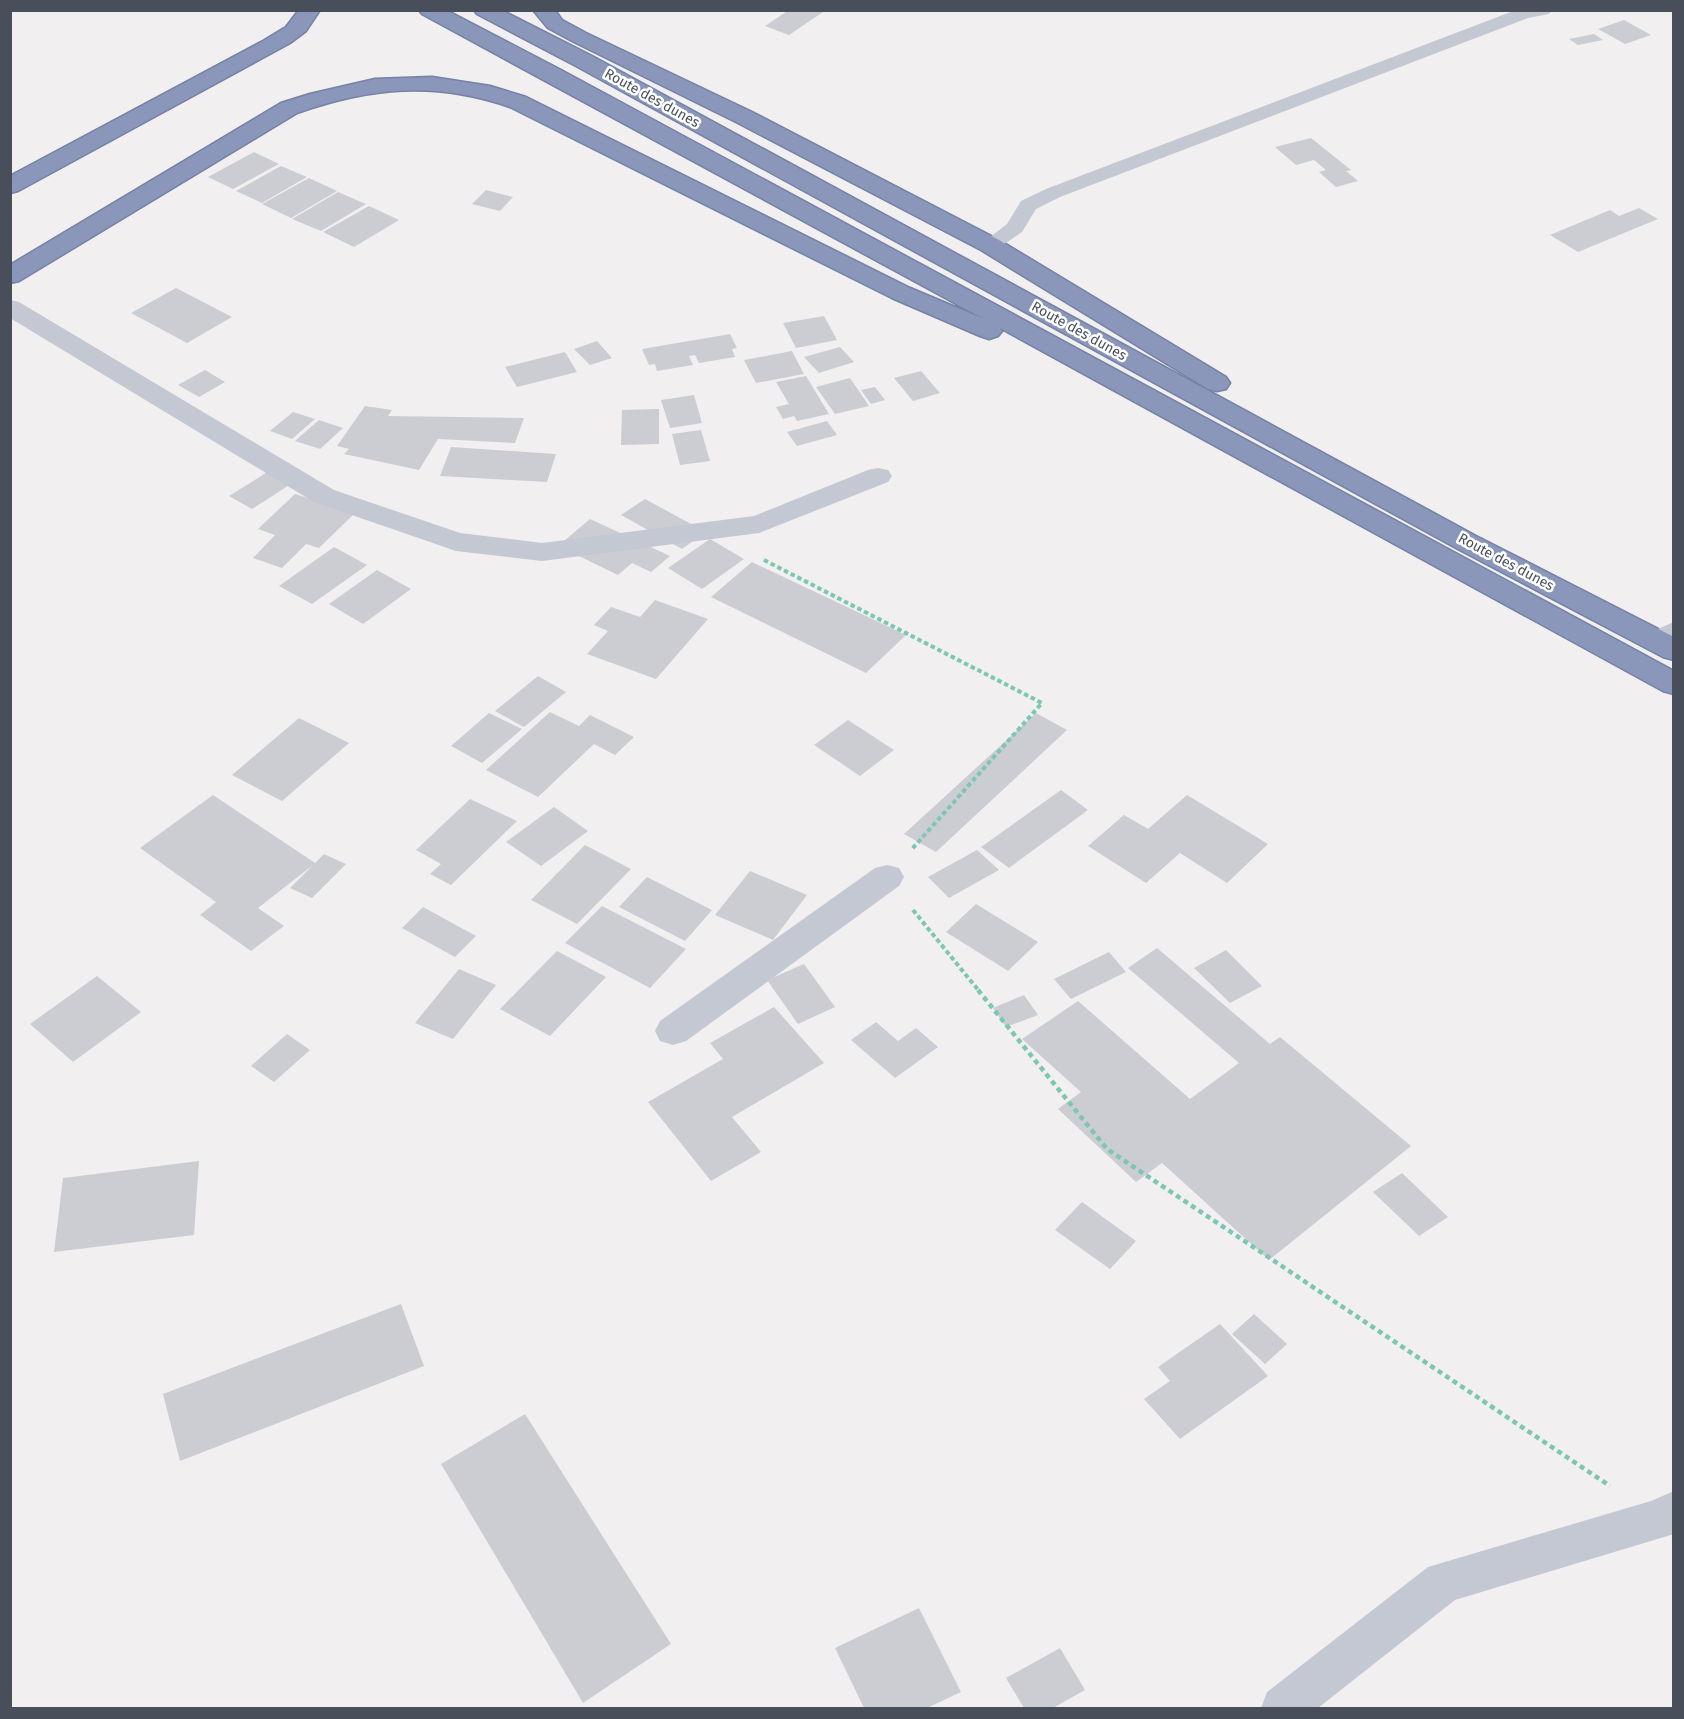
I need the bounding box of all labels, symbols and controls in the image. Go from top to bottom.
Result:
street label: Route des dunes [602,65,703,131]
street label: Route des dunes [1029,298,1130,364]
street label: Route des dunes [1455,530,1557,595]

